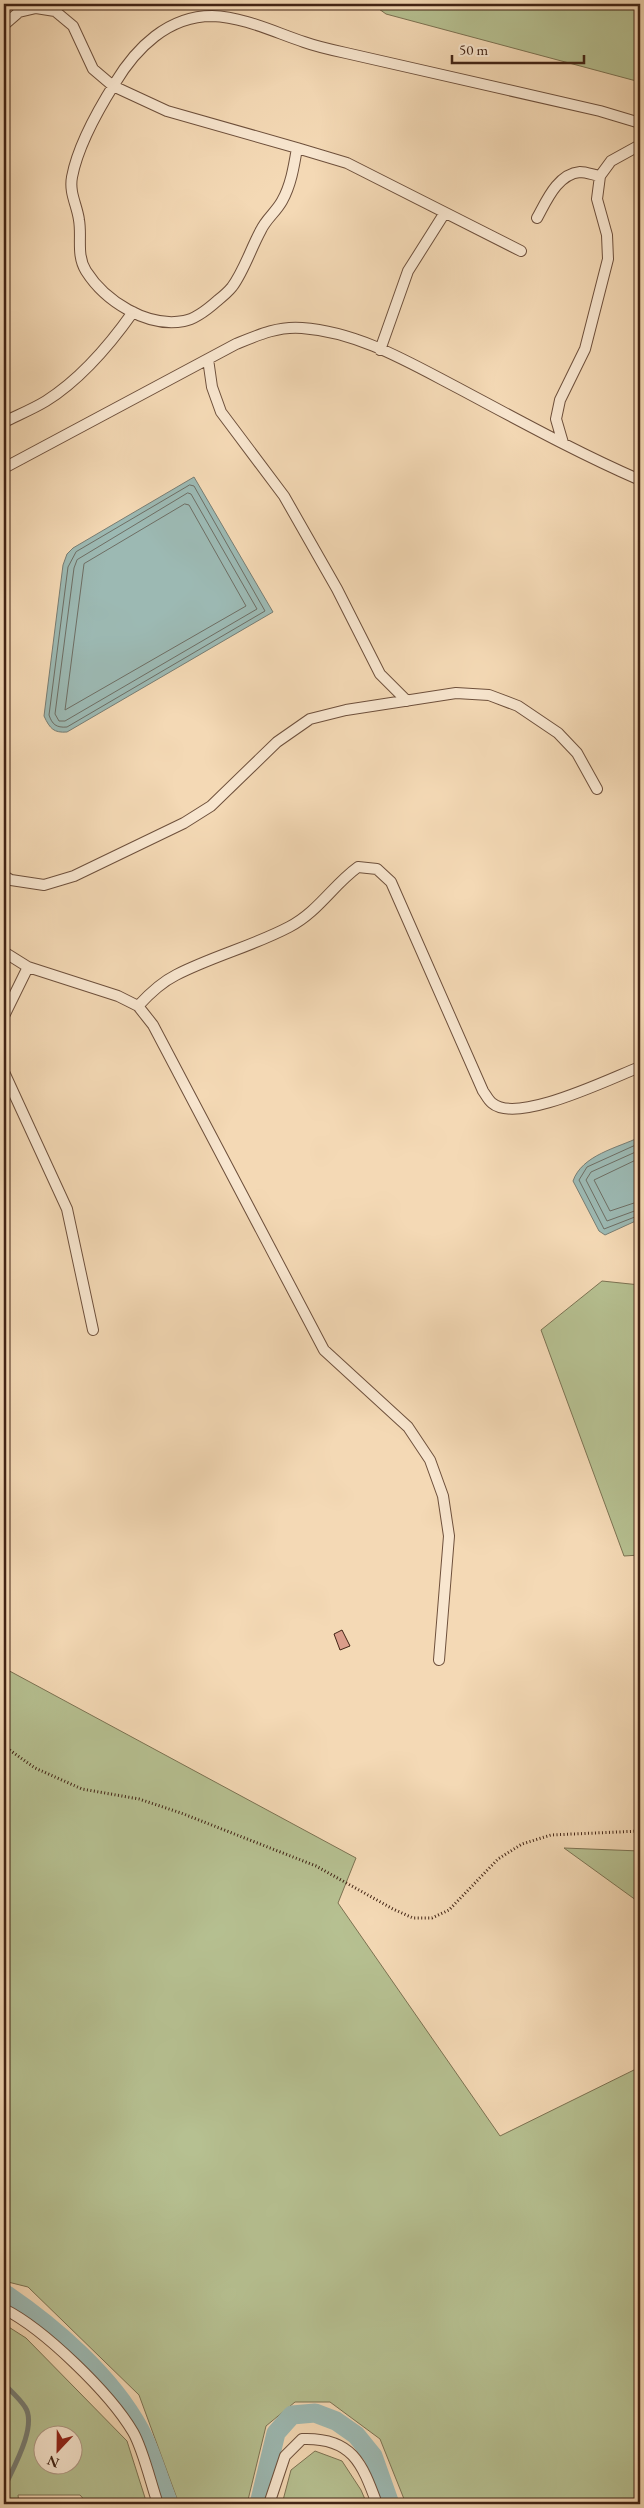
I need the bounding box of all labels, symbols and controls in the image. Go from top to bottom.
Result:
scale bar [452,32,584,64]
text: 50 m [459,40,488,59]
north arrow [32,2426,82,2476]
text: N [44,2451,62,2473]

